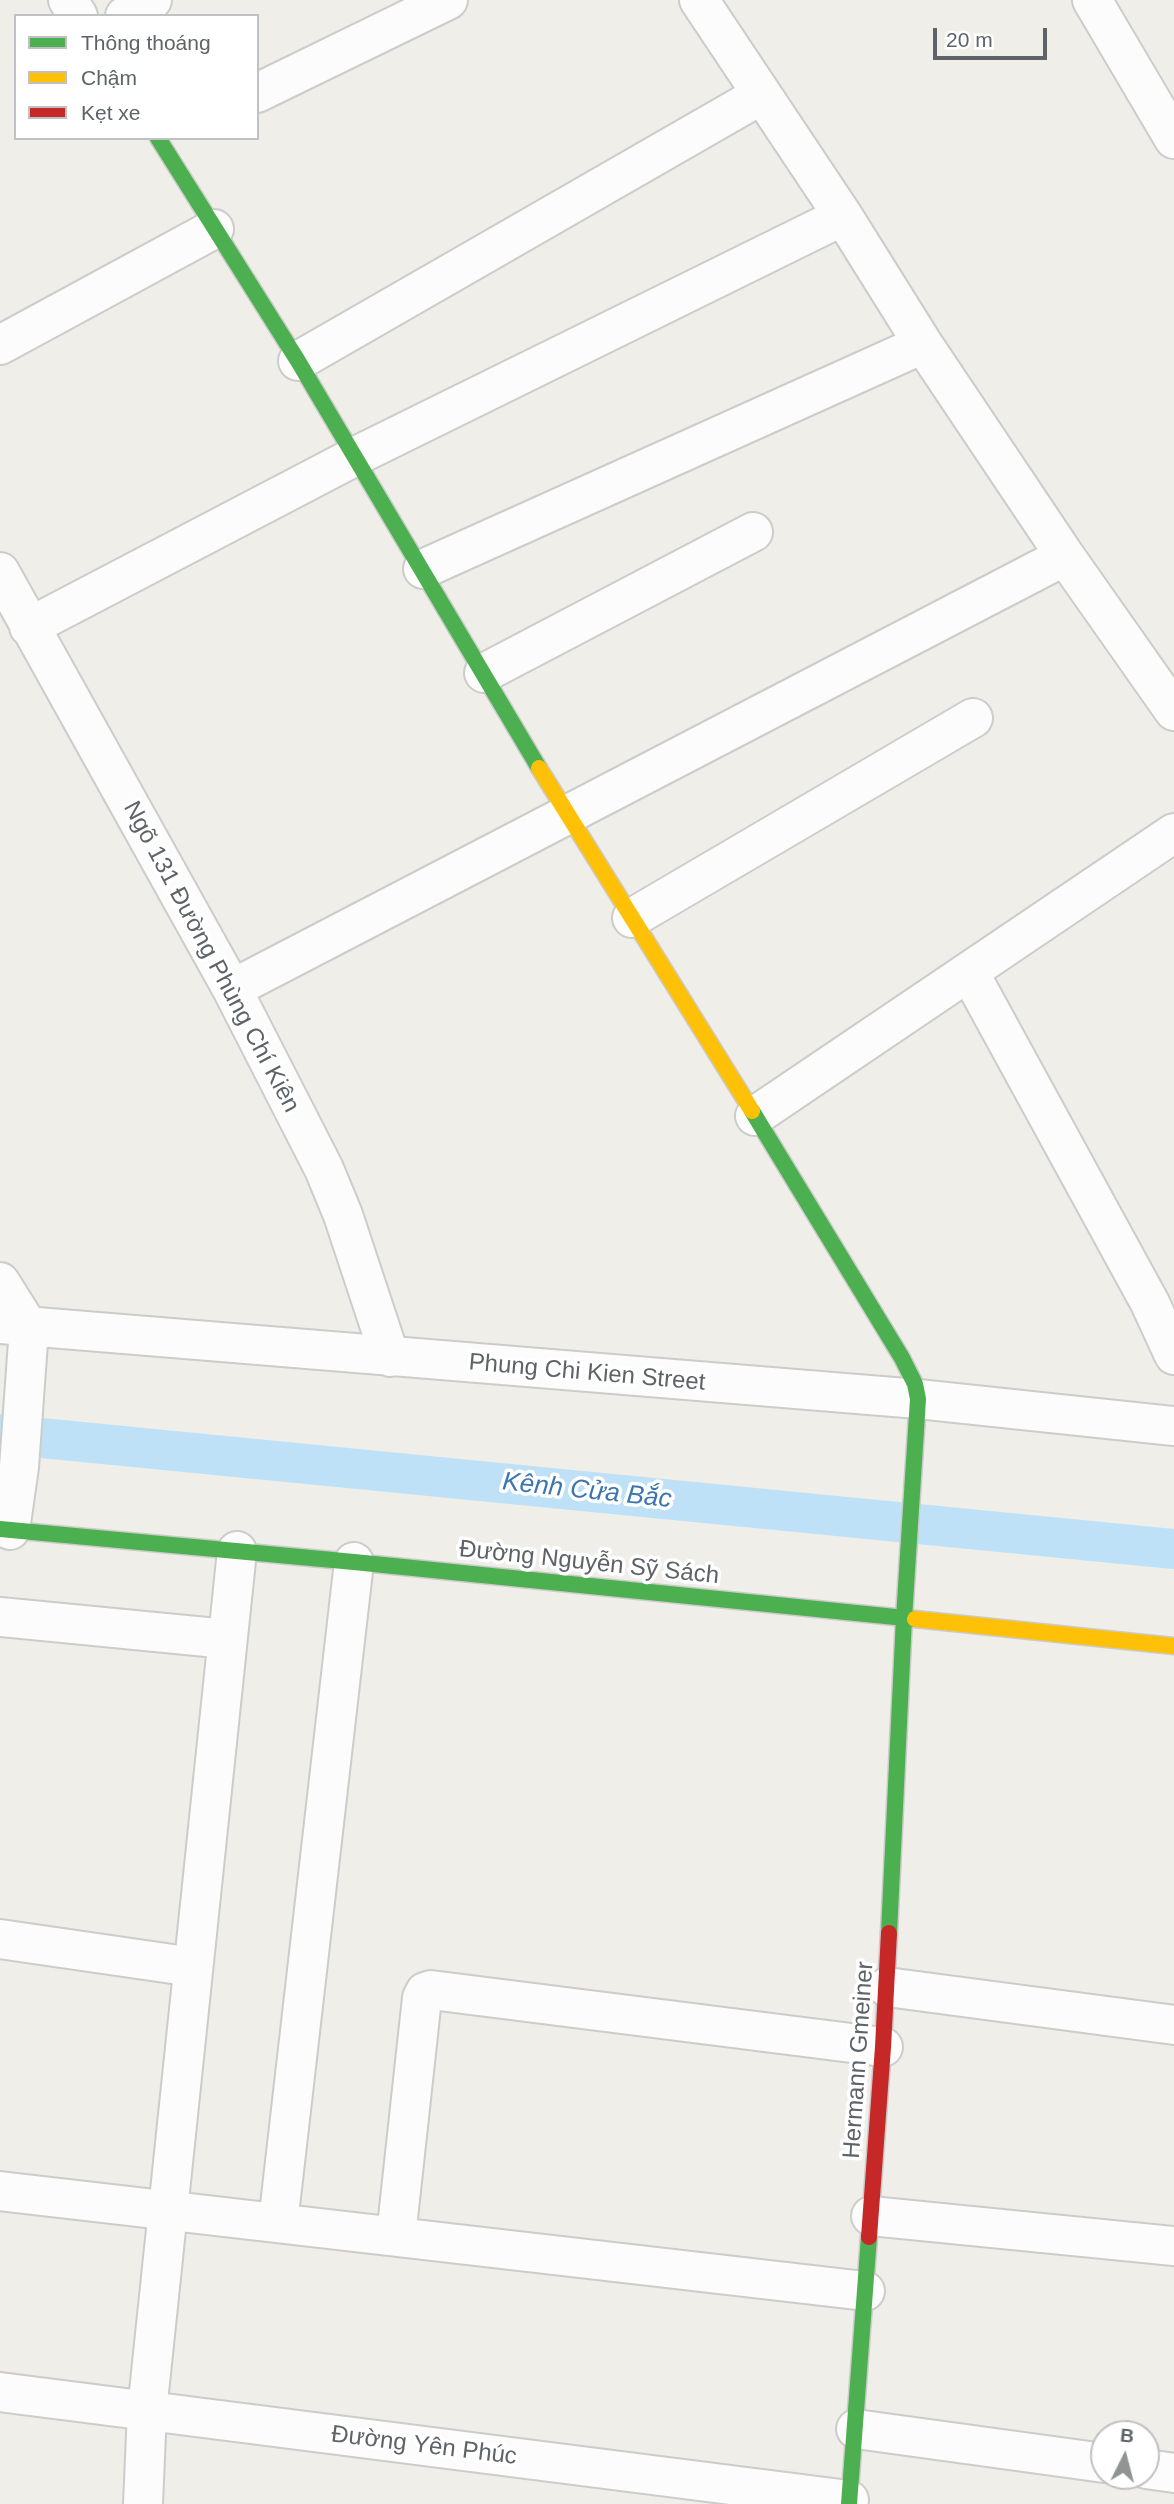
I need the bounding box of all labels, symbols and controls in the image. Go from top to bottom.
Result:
legend [14,14,259,140]
scale bar [936,14,1050,58]
text: 20 m [946,28,993,51]
text: Thông thoáng [81,31,211,54]
text: Chậm [81,66,137,89]
text: Kẹt xe [81,101,141,124]
street label: Ngõ 131 Đường Phùng Chí Kiên [117,797,305,1117]
street label: Phung Chi Kien Street [467,1348,707,1398]
water label: Kênh Cửa Bắc [501,1467,673,1515]
street label: Đường Nguyễn Sỹ Sách [458,1535,720,1591]
street label: Hermann Gmeiner [838,1961,880,2159]
street label: Đường Yên Phúc [330,2420,518,2472]
north arrow [1090,2420,1160,2490]
text: B [1119,2424,1135,2447]

